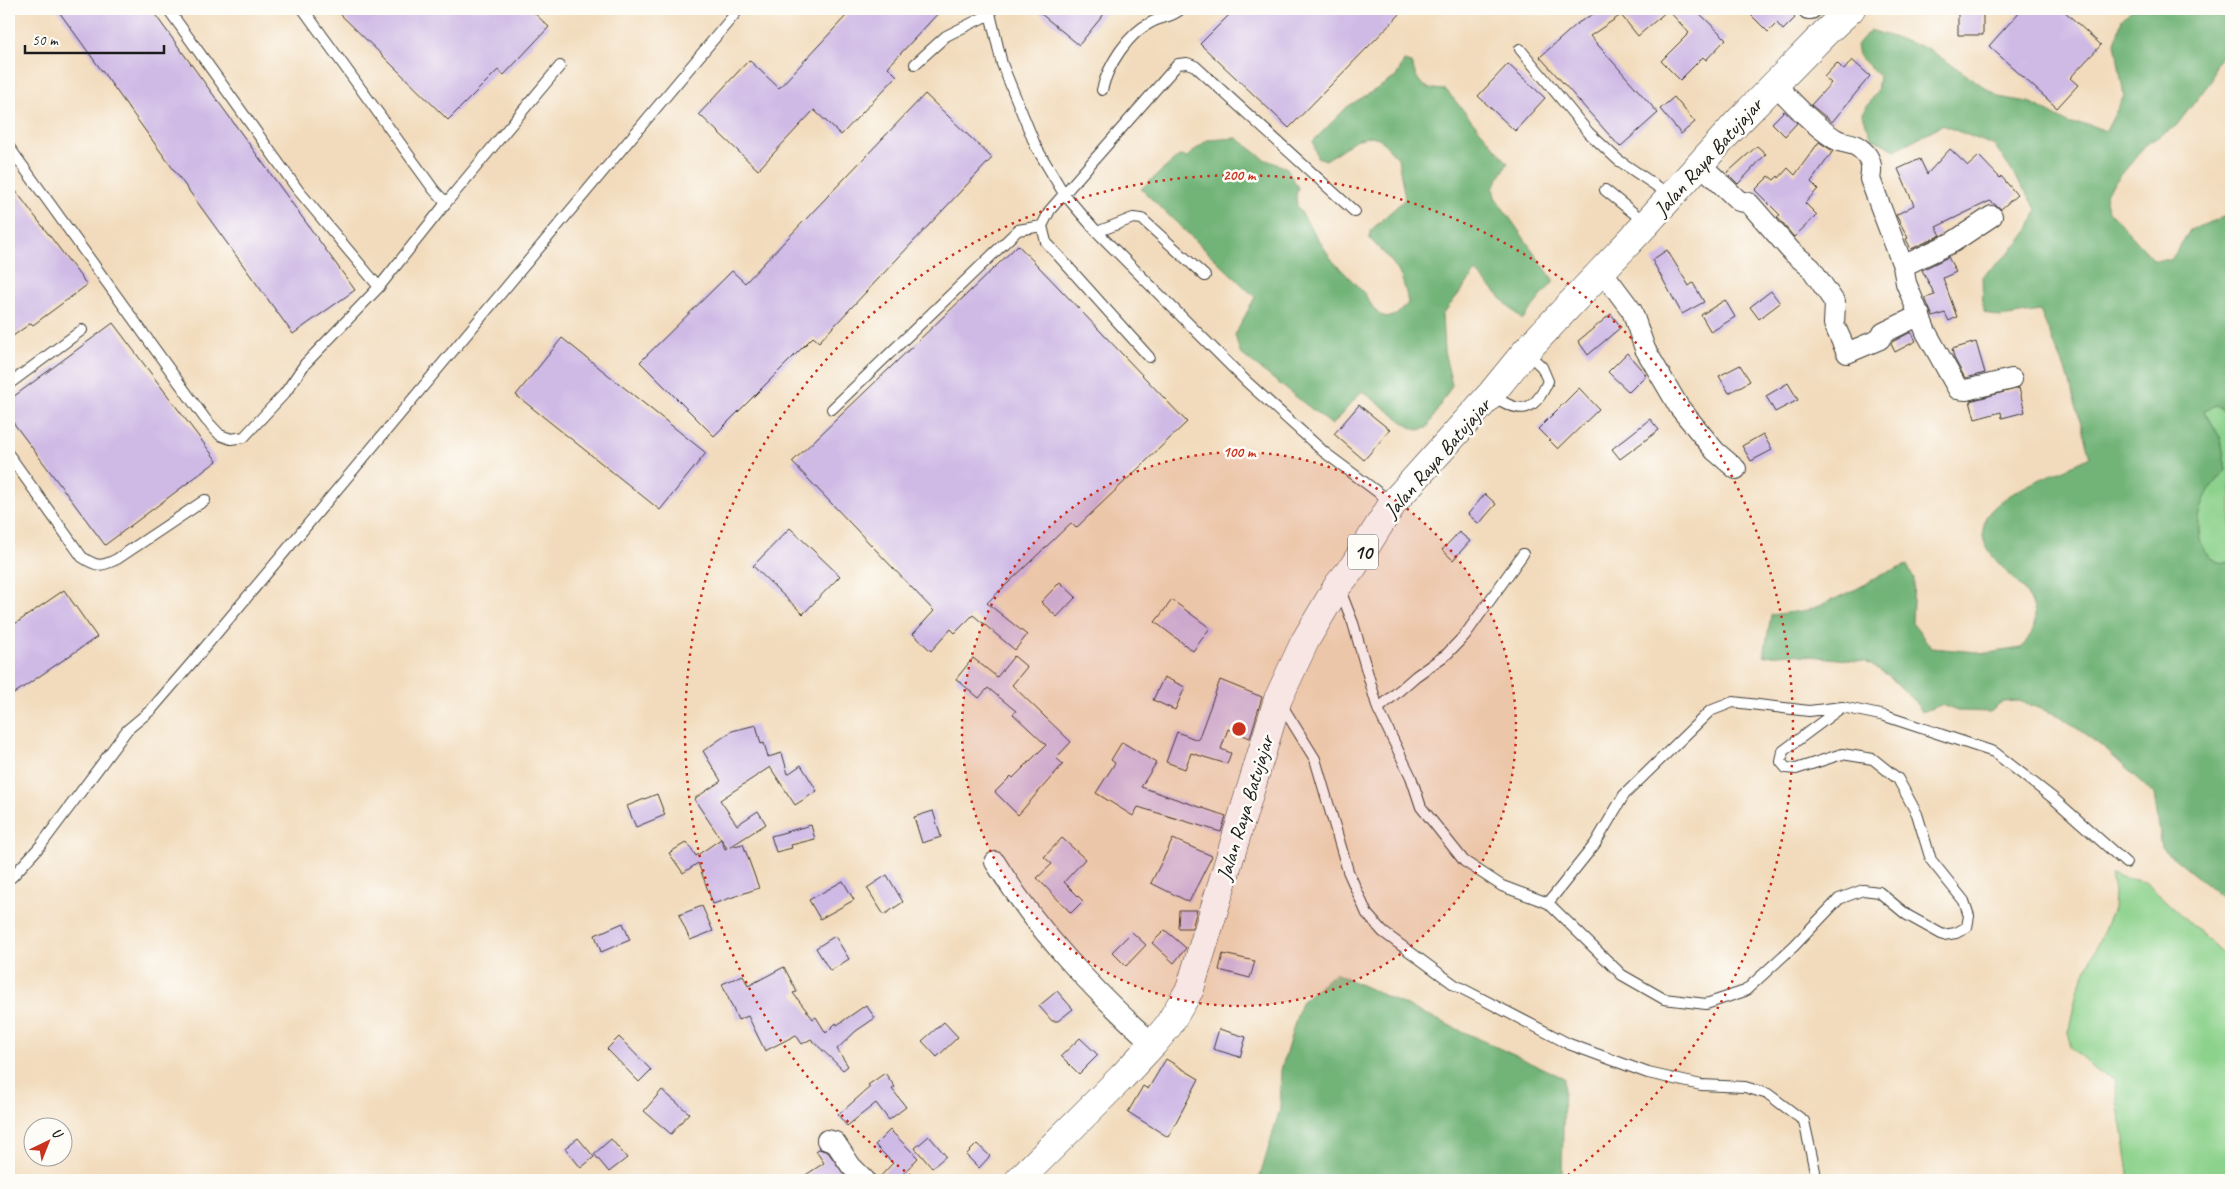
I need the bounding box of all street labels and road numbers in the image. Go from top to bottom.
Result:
street label: Jalan Raya Batujajar [1647,91,1769,222]
street label: Jalan Raya Batujajar [1377,391,1498,524]
road number: 10 [1348,534,1378,570]
street label: Jalan Raya Batujajar [1210,730,1280,884]

